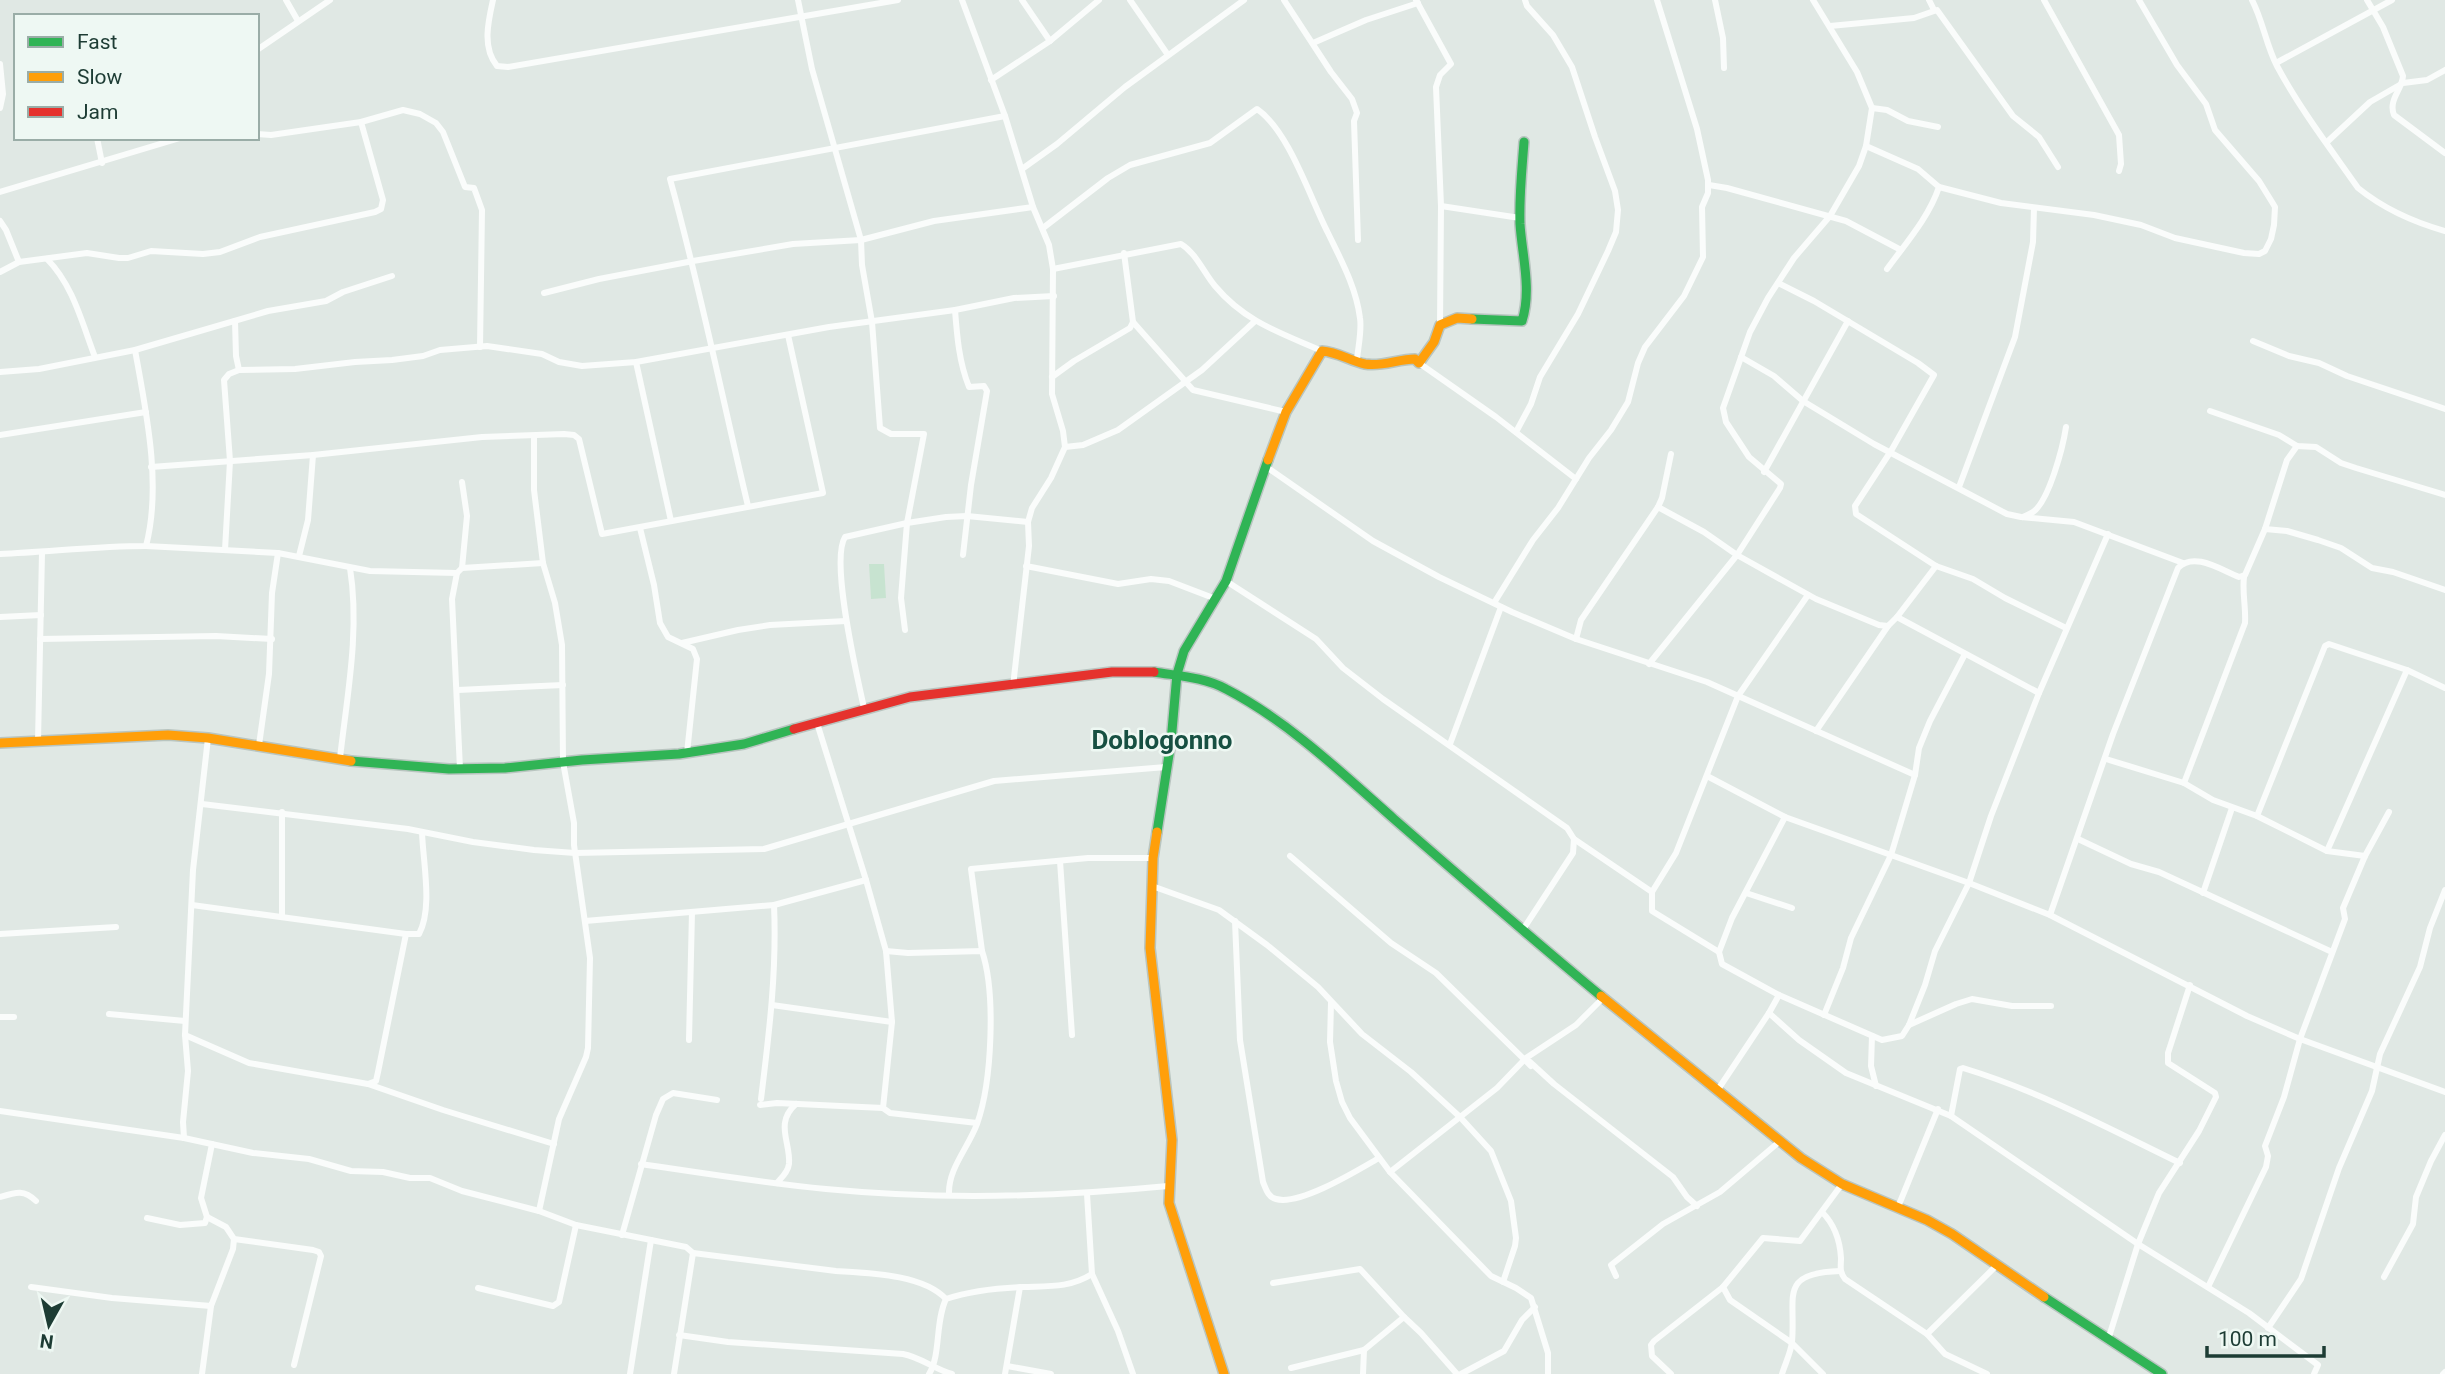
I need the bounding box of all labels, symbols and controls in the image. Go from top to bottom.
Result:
legend [14,14,259,140]
text: Fast [77,30,118,54]
text: Slow [77,65,123,89]
text: Jam [77,100,118,124]
district label: Doblogonno [1091,725,1233,755]
north arrow [14,1290,84,1360]
scale bar [2207,1314,2324,1358]
text: 100 m [2218,1327,2277,1351]
text: N [38,1329,55,1354]

